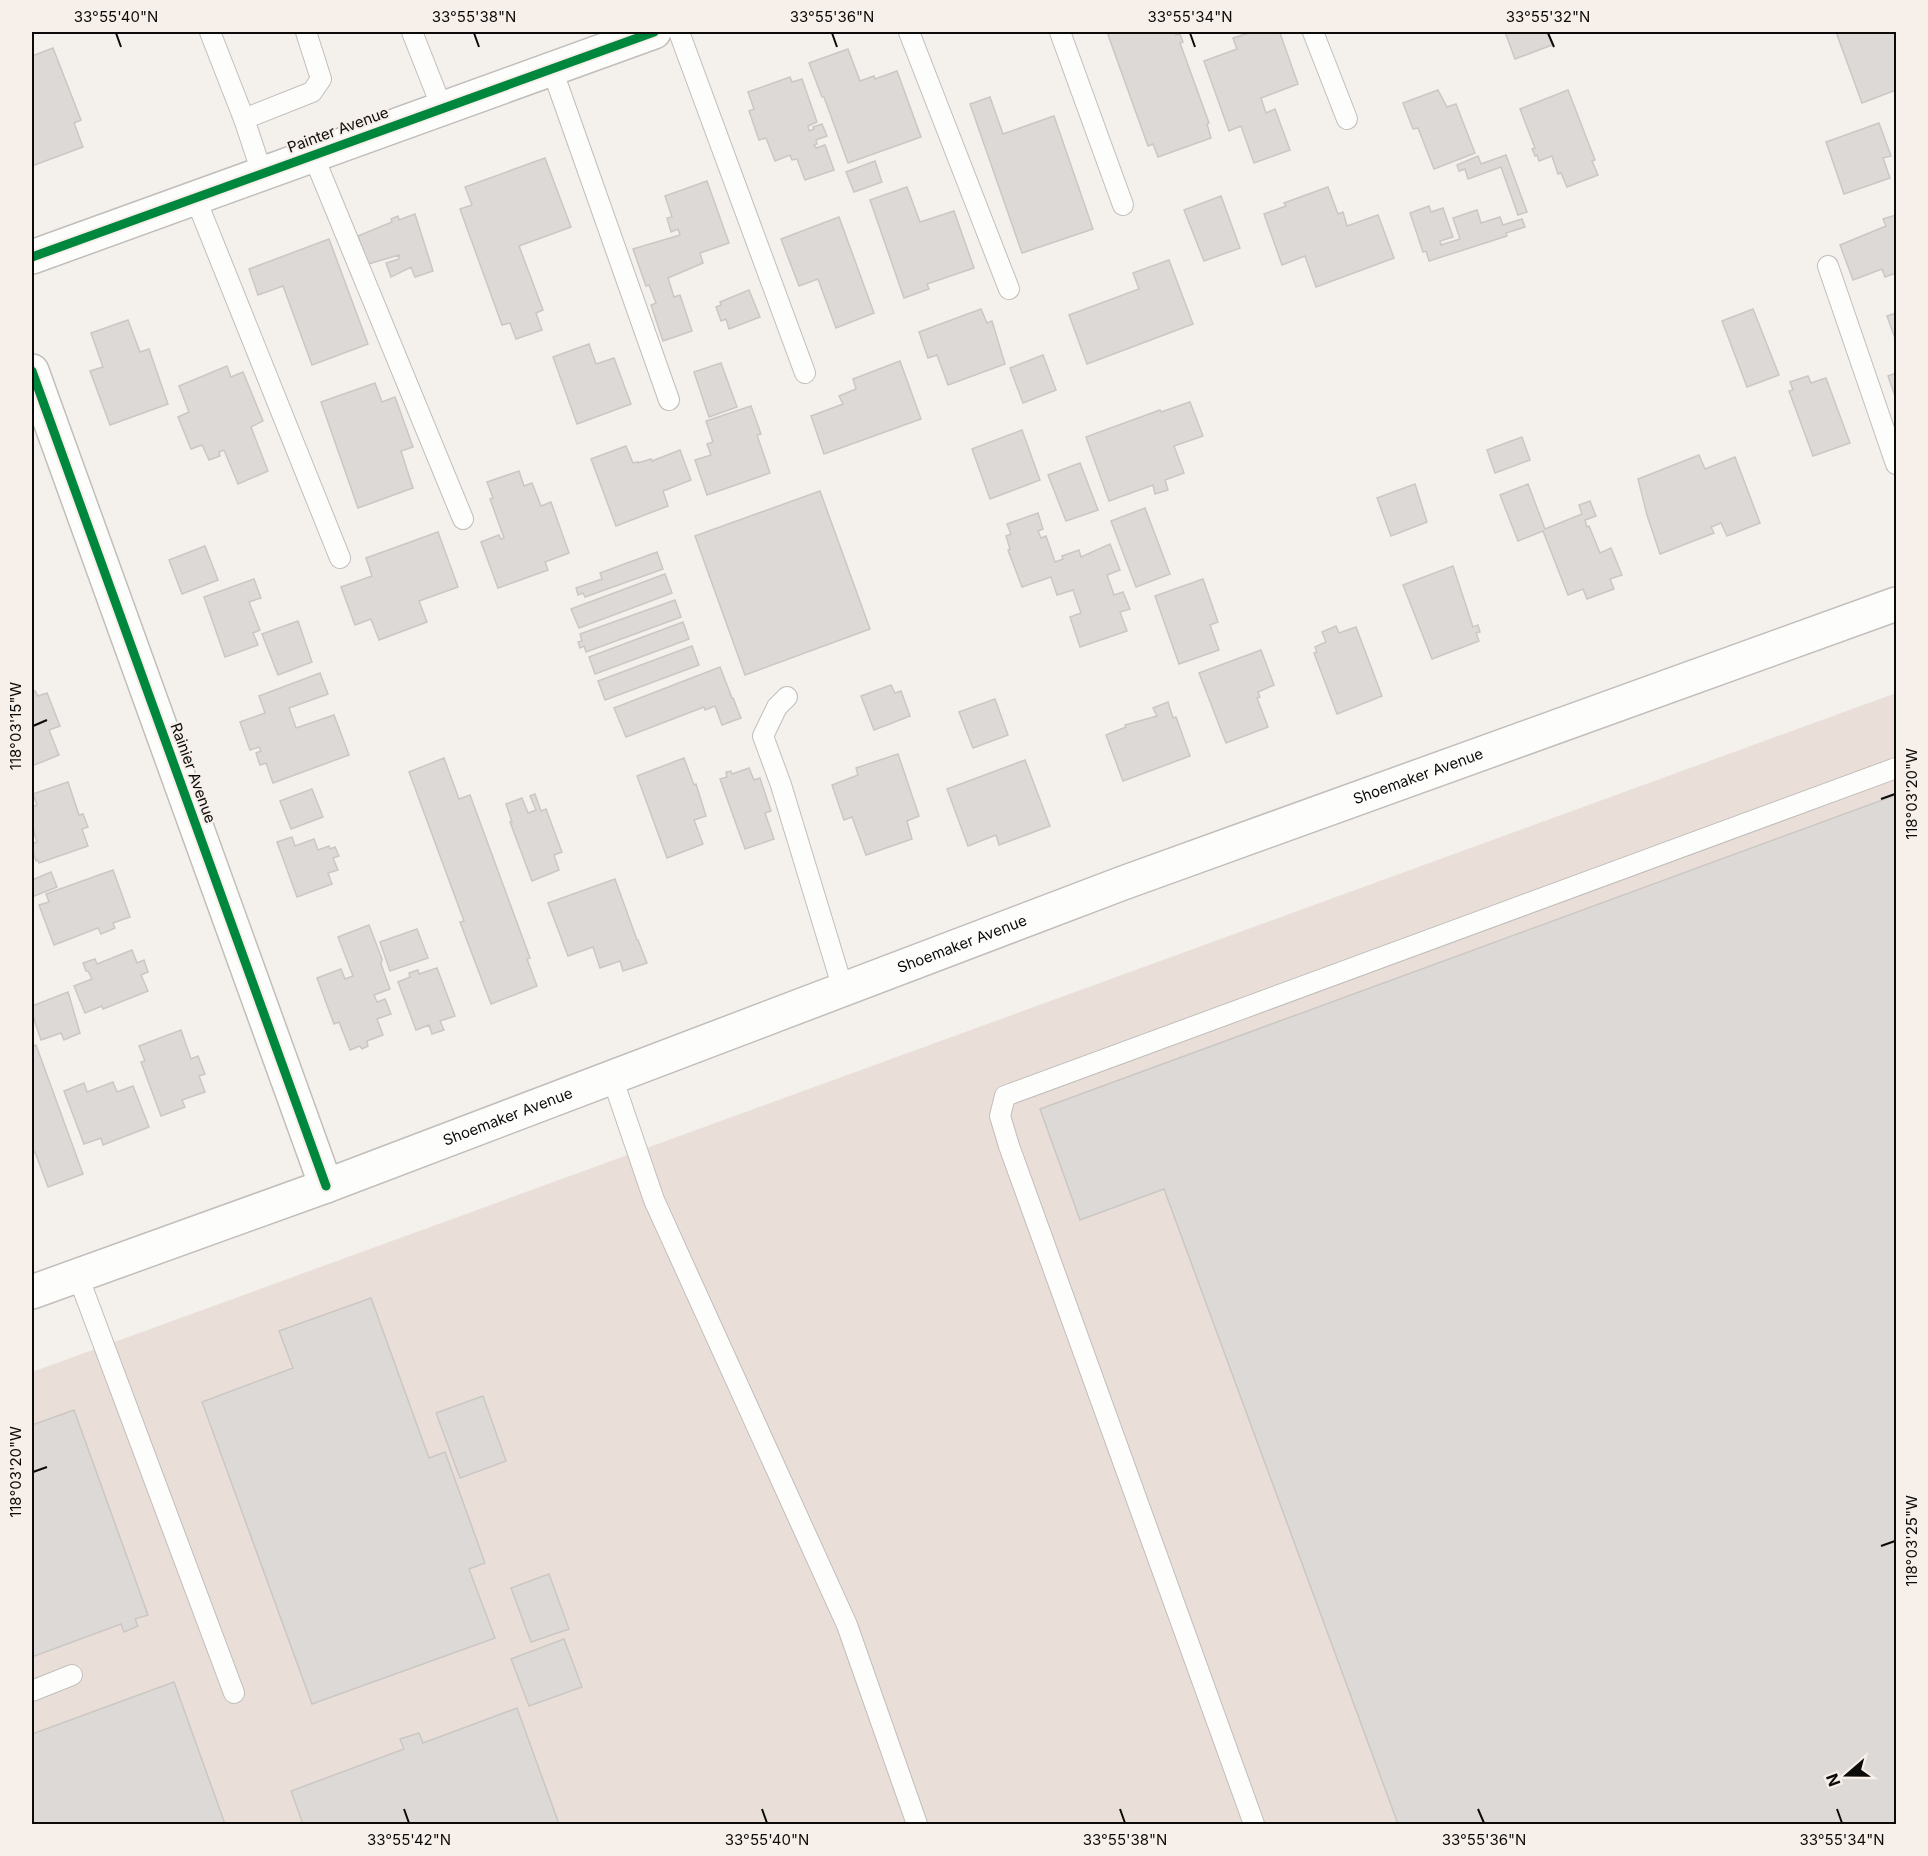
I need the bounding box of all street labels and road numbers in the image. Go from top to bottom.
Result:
street label: Painter Avenue [285,102,391,157]
street label: Rainier Avenue [167,720,220,826]
street label: Shoemaker Avenue [1350,744,1486,808]
street label: Shoemaker Avenue [894,910,1029,977]
street label: Shoemaker Avenue [440,1083,575,1150]

